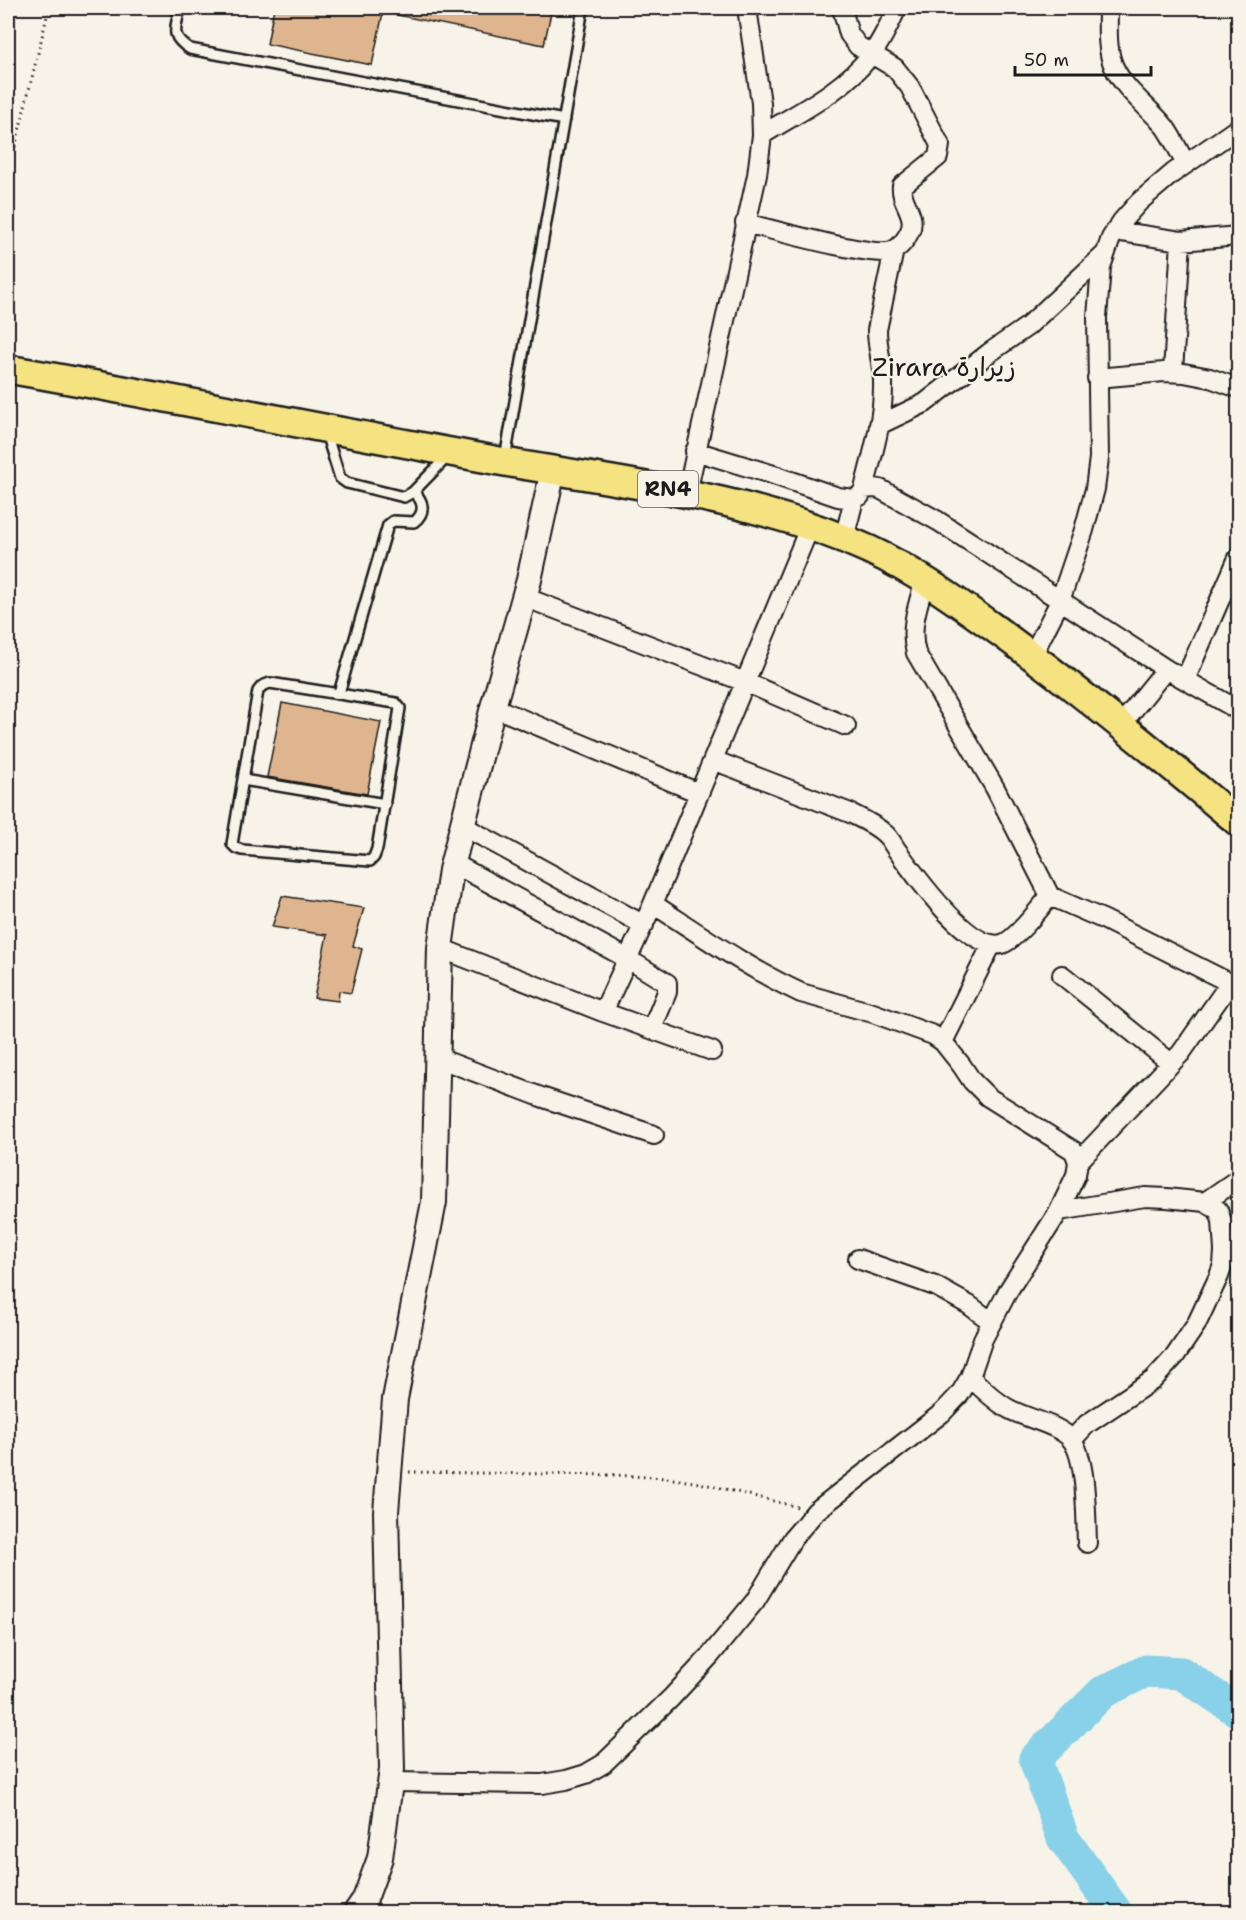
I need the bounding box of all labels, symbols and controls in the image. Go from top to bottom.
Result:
scale bar [1015,39,1152,77]
text: 50 m [1024,48,1069,72]
district label: Zirara زيرارة [872,349,1016,384]
road number: RN4 [638,471,698,507]

